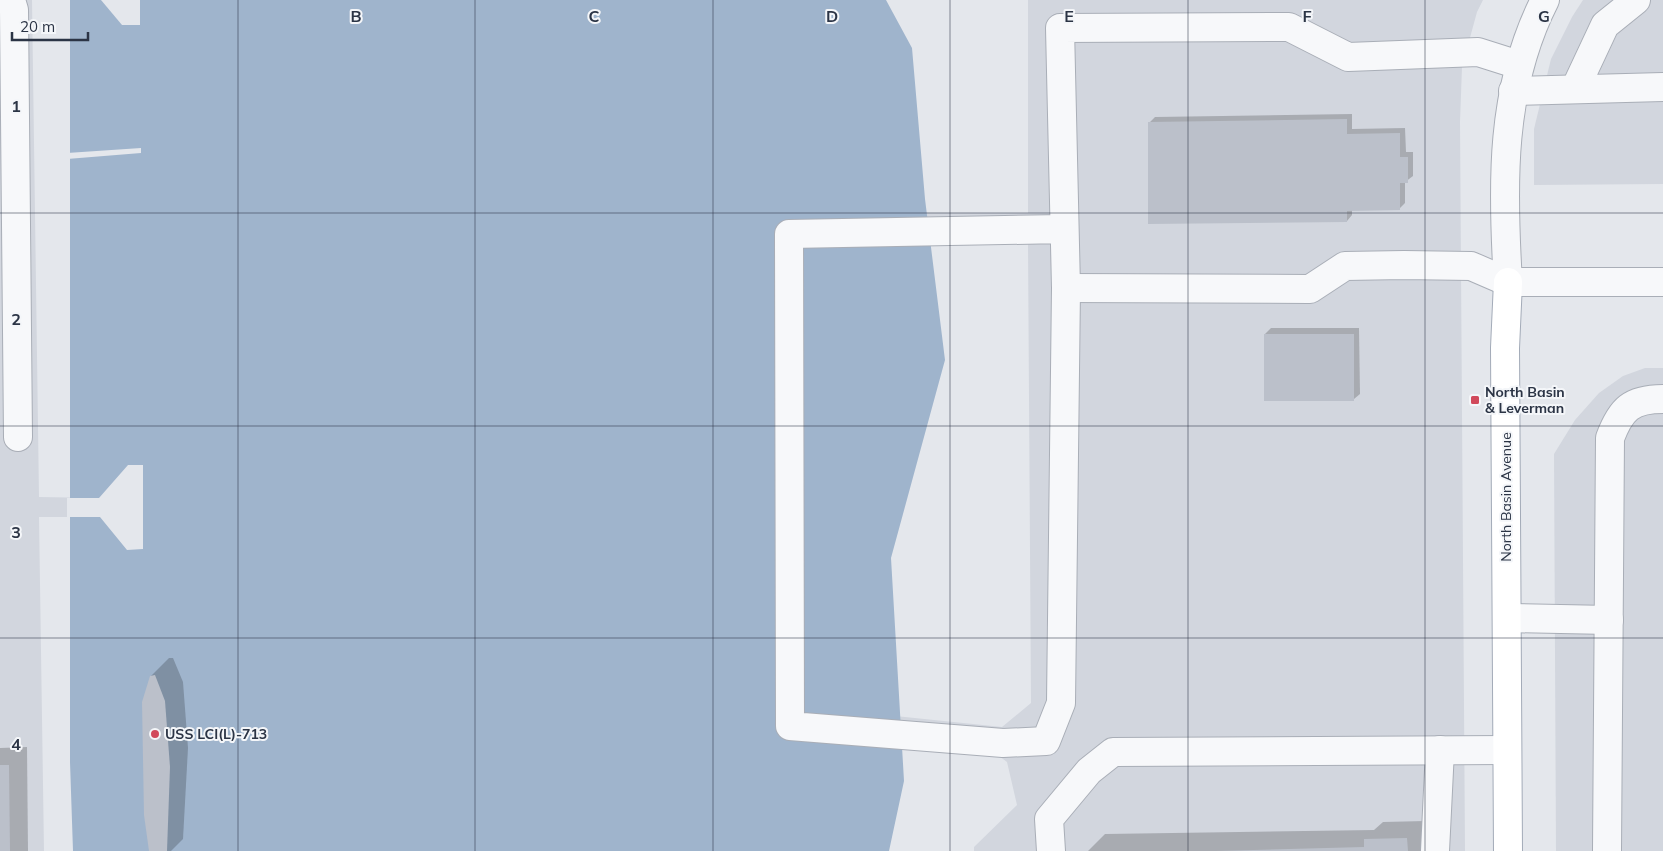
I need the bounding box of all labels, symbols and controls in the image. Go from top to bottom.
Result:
text: B [350,6,362,26]
text: C [589,6,600,26]
text: D [826,6,838,26]
text: E [1064,6,1074,26]
text: F [1302,6,1312,26]
text: G [1538,6,1550,26]
scale bar [12,10,89,42]
text: 20 m [20,17,55,36]
text: 1 [11,96,21,116]
text: 2 [11,309,21,329]
place label: North Basin & Leverman [1485,383,1565,417]
marker: North Basin & Leverman [1469,394,1481,406]
street label: North Basin Avenue [1497,432,1515,562]
text: 3 [11,522,21,542]
place label: USS LCI(L)-713 [165,725,267,743]
marker: USS LCI(L)-713 [149,728,161,740]
text: 4 [11,734,21,754]

